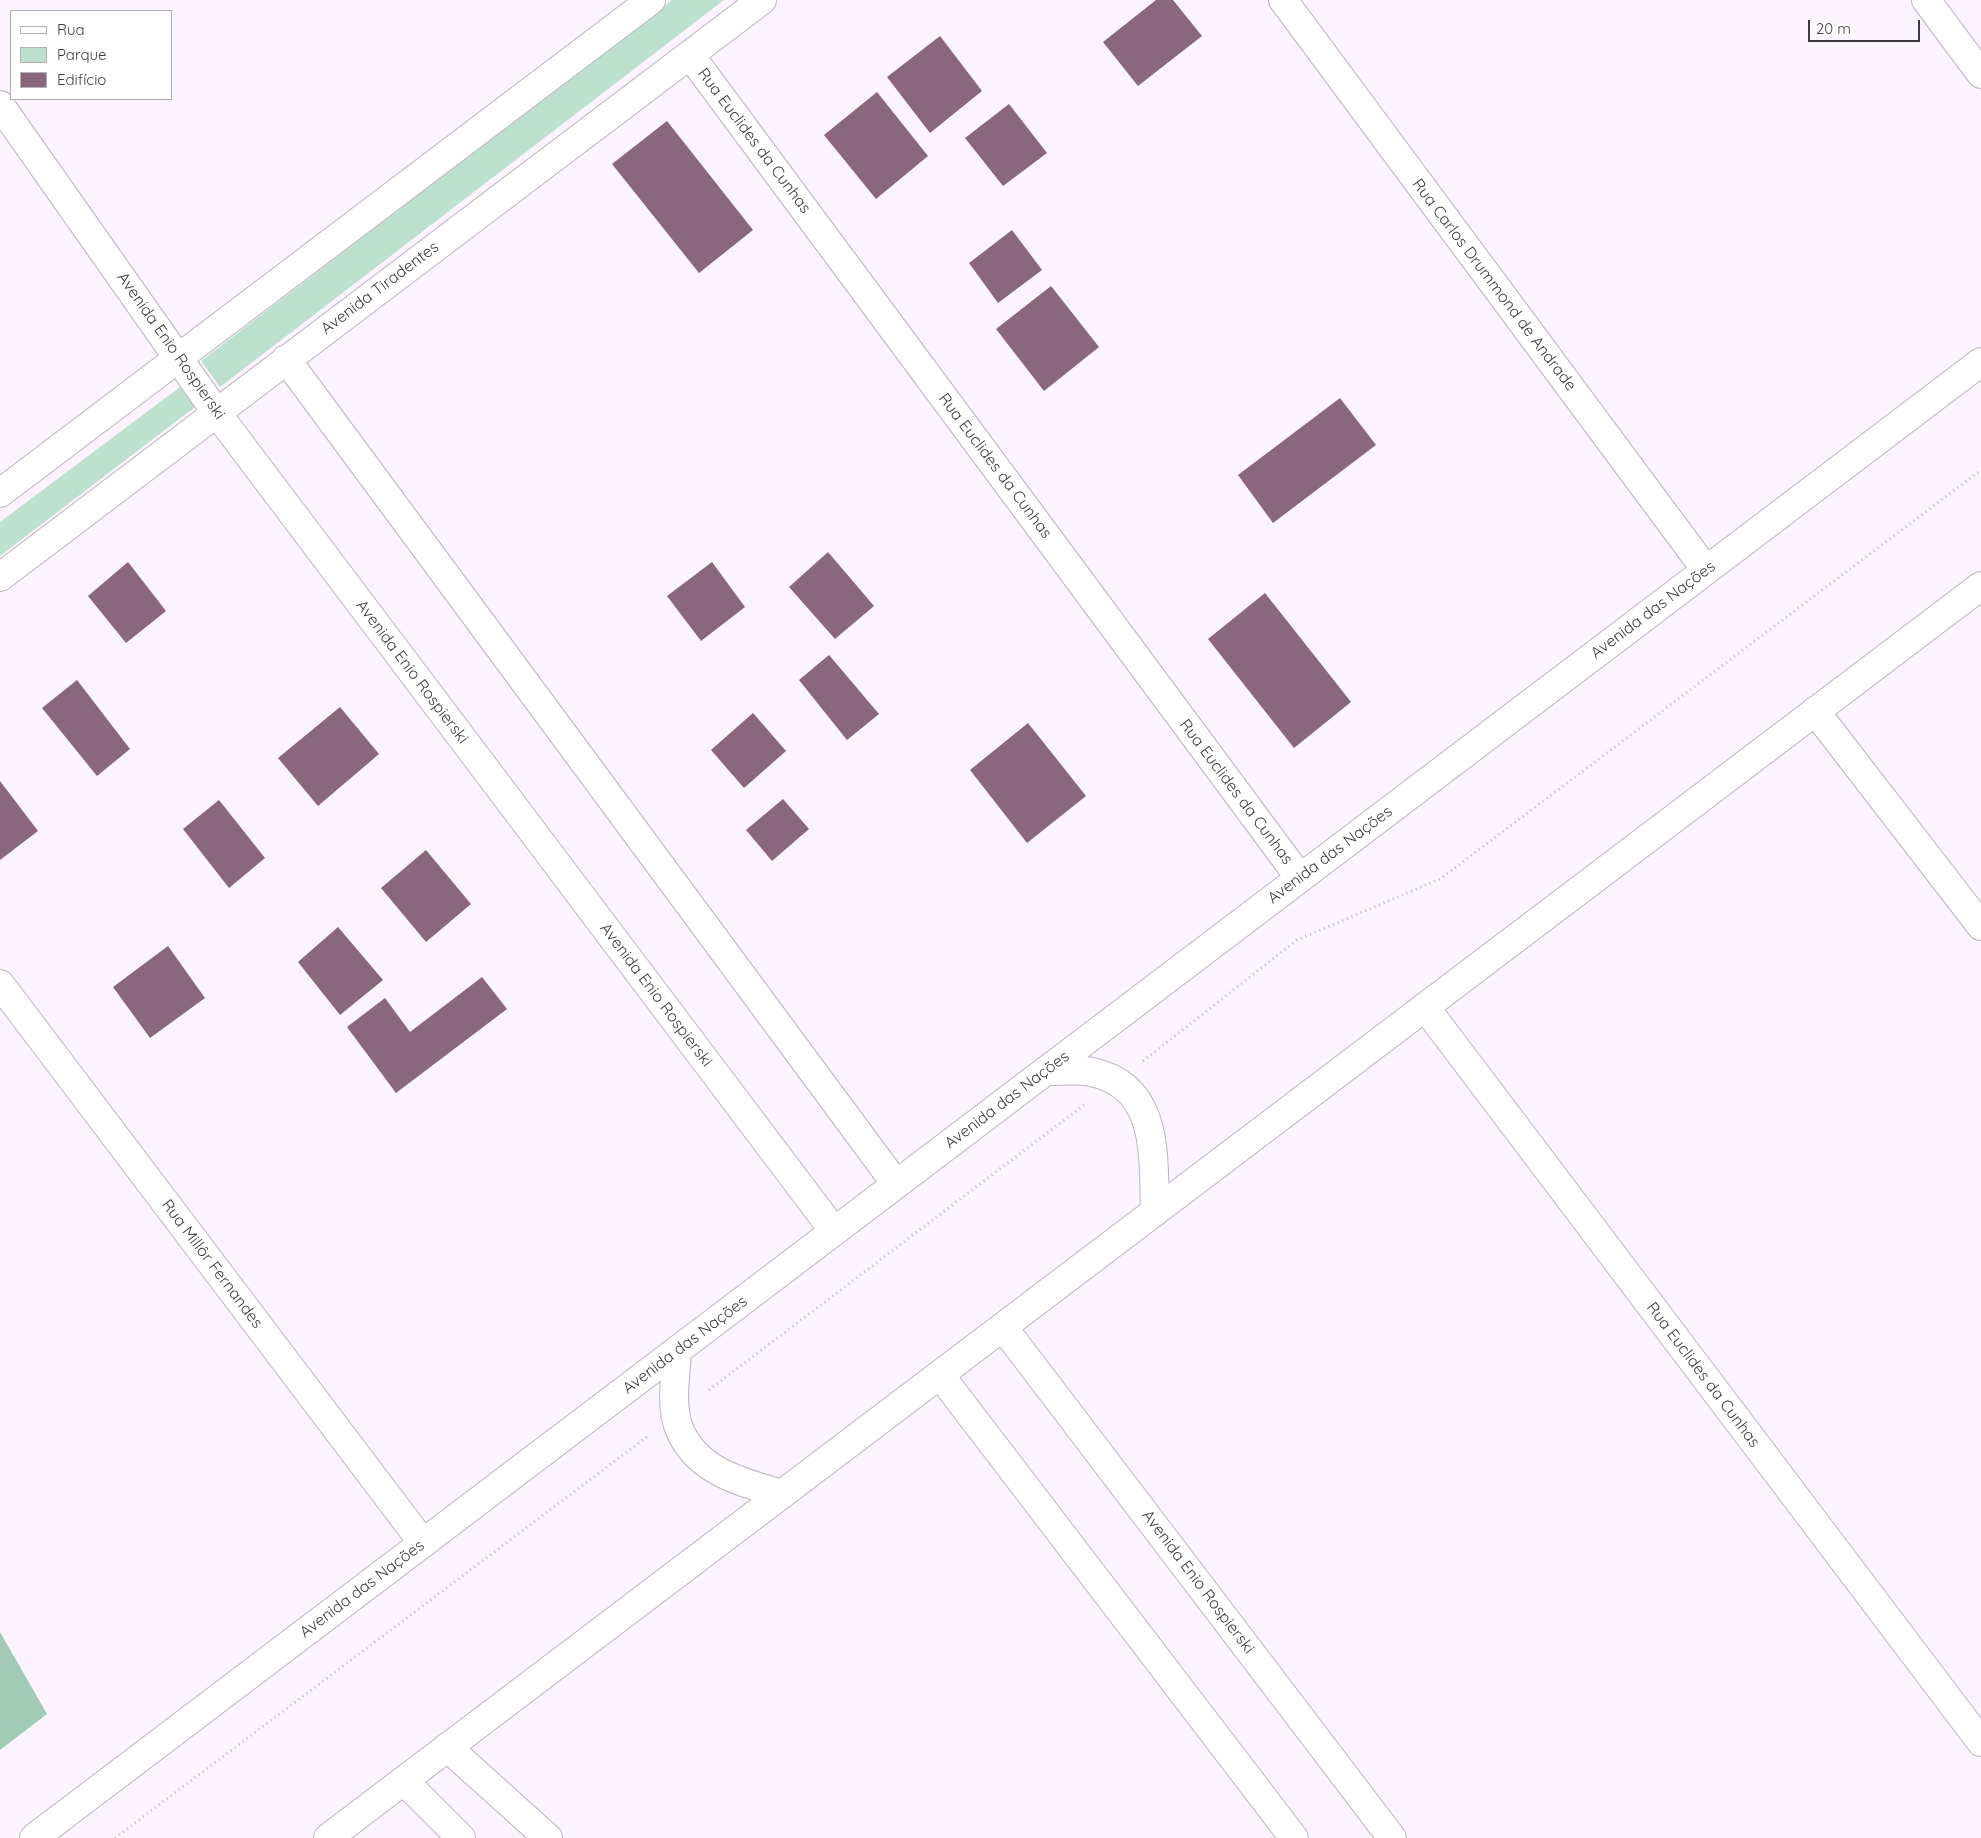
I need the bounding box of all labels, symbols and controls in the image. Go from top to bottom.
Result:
legend [10,10,172,100]
scale bar [1811,10,1924,42]
text: 20 m [1816,19,1851,38]
text: Rua [57,20,85,39]
text: Parque [57,45,107,64]
street label: Rua Euclides da Cunhas [693,65,815,217]
text: Edifício [57,70,106,89]
street label: Rua Carlos Drummond de Andrade [1408,175,1580,395]
street label: Avenida Tiradentes [317,237,443,339]
street label: Avenida Enio Rospierski [113,269,229,423]
street label: Rua Euclides da Cunhas [934,390,1056,542]
street label: Avenida das Nações [1587,557,1719,663]
street label: Avenida Enio Rospierski [352,596,472,748]
street label: Rua Euclides da Cunhas [1175,716,1297,868]
street label: Avenida das Nações [1264,802,1396,908]
street label: Avenida Enio Rospierski [596,919,716,1071]
street label: Avenida das Nações [941,1047,1073,1153]
street label: Rua Millôr Fernandes [157,1196,267,1332]
street label: Avenida das Nações [619,1292,751,1398]
street label: Rua Euclides da Cunhas [1642,1299,1764,1451]
street label: Avenida Enio Rospierski [1138,1506,1258,1658]
street label: Avenida das Nações [296,1536,428,1642]

